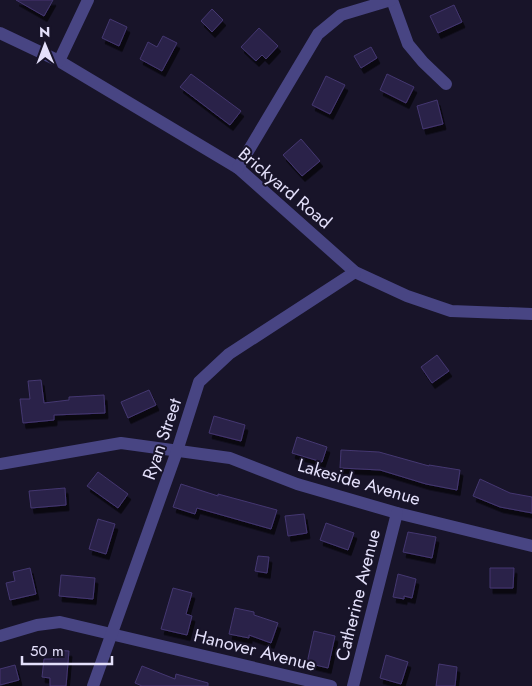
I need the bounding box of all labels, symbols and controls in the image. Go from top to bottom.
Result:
north arrow [20,20,70,70]
text: N [39,22,51,42]
street label: Brickyard Road [233,141,337,235]
street label: Ryan Street [136,394,188,483]
street label: Lakeside Avenue [295,452,423,512]
street label: Catherine Avenue [329,526,387,664]
street label: Hanover Avenue [191,622,319,678]
scale bar [22,634,112,666]
text: 50 m [30,640,64,662]

